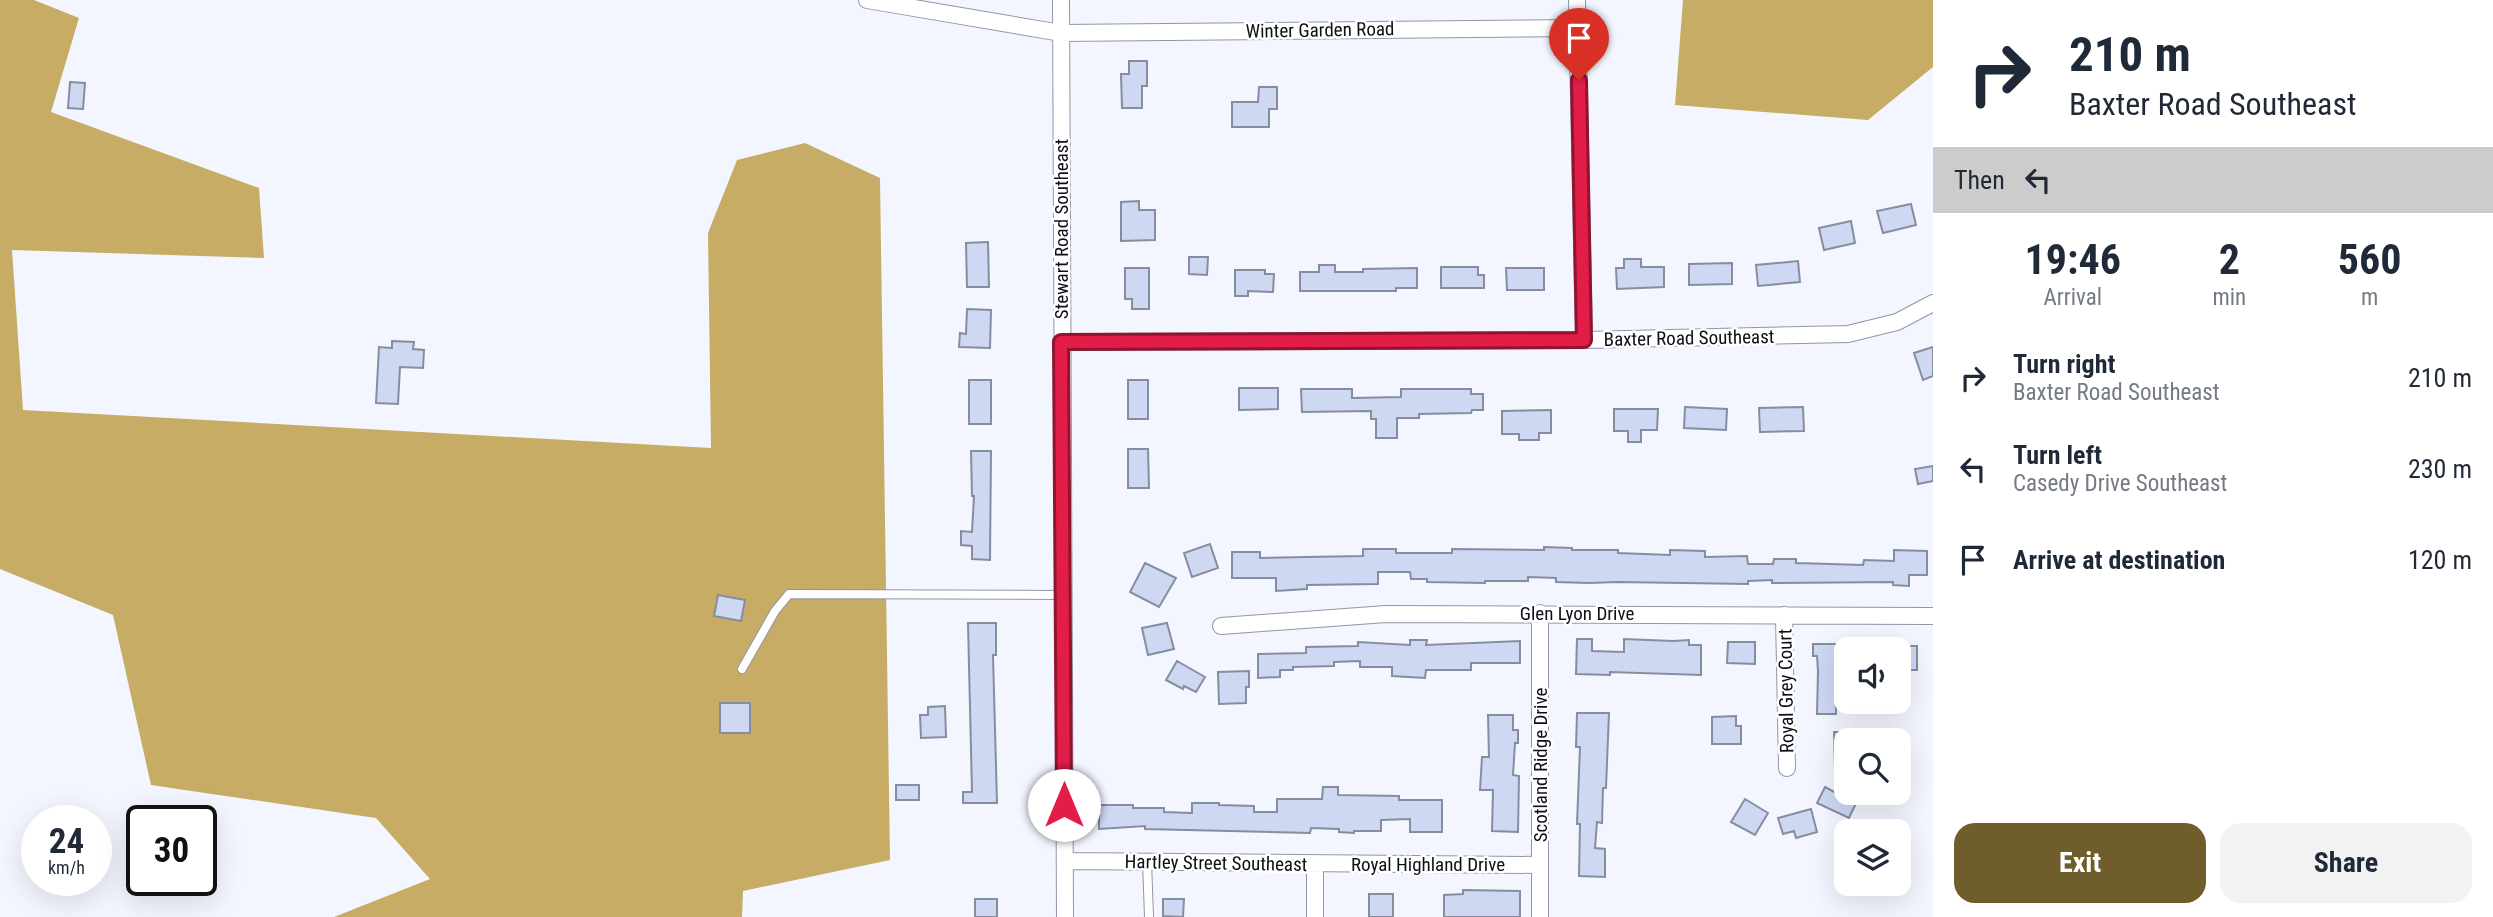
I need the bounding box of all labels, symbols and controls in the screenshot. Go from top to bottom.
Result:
pin [1549,8,1609,80]
street label: Winter Garden Road [1245,17,1395,43]
icon: arrive [1560,19,1598,57]
text: 210 m [2069,26,2191,83]
icon: right [1954,28,2045,119]
text: Baxter Road Southeast [2069,85,2356,123]
street label: Stewart Road Southeast [1050,139,1073,319]
icon: left [2019,161,2057,199]
text: Then [1954,165,2005,195]
text: 19:46 [2025,235,2121,284]
text: 2 [2219,235,2240,284]
text: 560 [2338,235,2401,284]
text: Arrival [2043,284,2102,311]
text: min [2212,284,2246,311]
text: m [2361,284,2378,311]
street label: Baxter Road Southeast [1603,325,1775,351]
text: Turn right [2013,349,2115,379]
icon: right [1954,359,1992,397]
text: 210 m [2408,363,2472,393]
text: Baxter Road Southeast [2013,379,2220,406]
text: Turn left [2013,440,2102,470]
icon: left [1954,450,1992,488]
text: 230 m [2408,454,2472,484]
text: Casedy Drive Southeast [2013,470,2227,497]
icon: arrive [1954,541,1992,579]
text: Arrive at destination [2013,545,2225,575]
text: 120 m [2408,545,2472,575]
street label: Glen Lyon Drive [1520,602,1634,625]
street label: Royal Grey Court [1773,629,1799,753]
map controls [1834,637,1911,896]
button: sound [1834,637,1911,714]
street label: Scotland Ridge Drive [1529,688,1552,842]
button: search [1834,728,1911,805]
position arrow [1027,768,1101,842]
speed limit sign: 30 [126,805,217,896]
button: layers [1834,819,1911,896]
text: 24 [49,821,84,862]
button: Exit [1954,823,2206,903]
button: Share [2220,823,2472,903]
street label: Hartley Street Southeast [1124,850,1308,876]
street label: Royal Highland Drive [1351,853,1505,876]
text: km/h [48,857,85,878]

